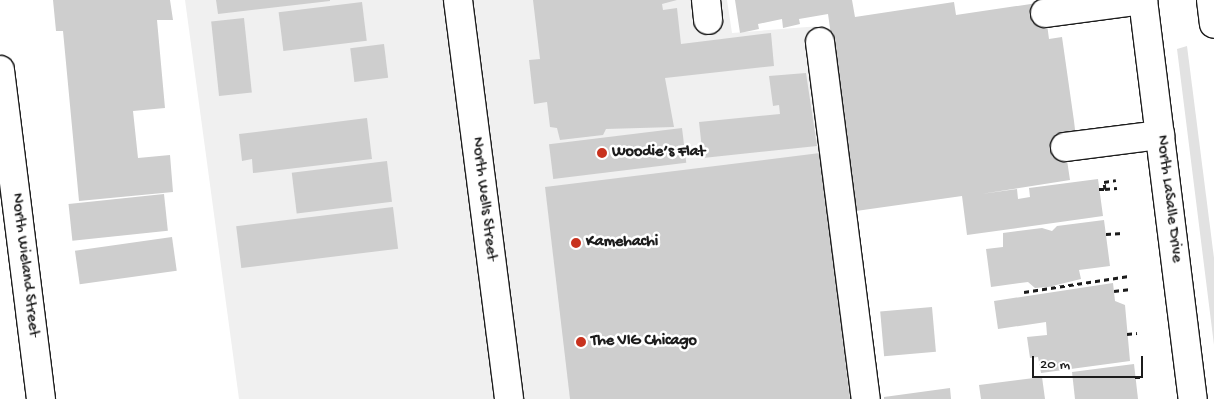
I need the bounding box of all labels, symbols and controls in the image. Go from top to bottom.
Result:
street label: North LaSalle Drive [1151,134,1185,264]
street label: North Wells Street [466,136,500,262]
place label: Woodie’s Flat [612,143,705,163]
marker: Woodie’s Flat [596,147,608,159]
street label: North Wieland Street [6,192,42,338]
place label: Kamehachi [586,233,658,253]
marker: Kamehachi [570,237,582,249]
place label: The VIG Chicago [591,332,697,352]
marker: The VIG Chicago [575,336,587,348]
scale bar [1034,346,1145,378]
text: 20 m [1040,356,1070,374]

